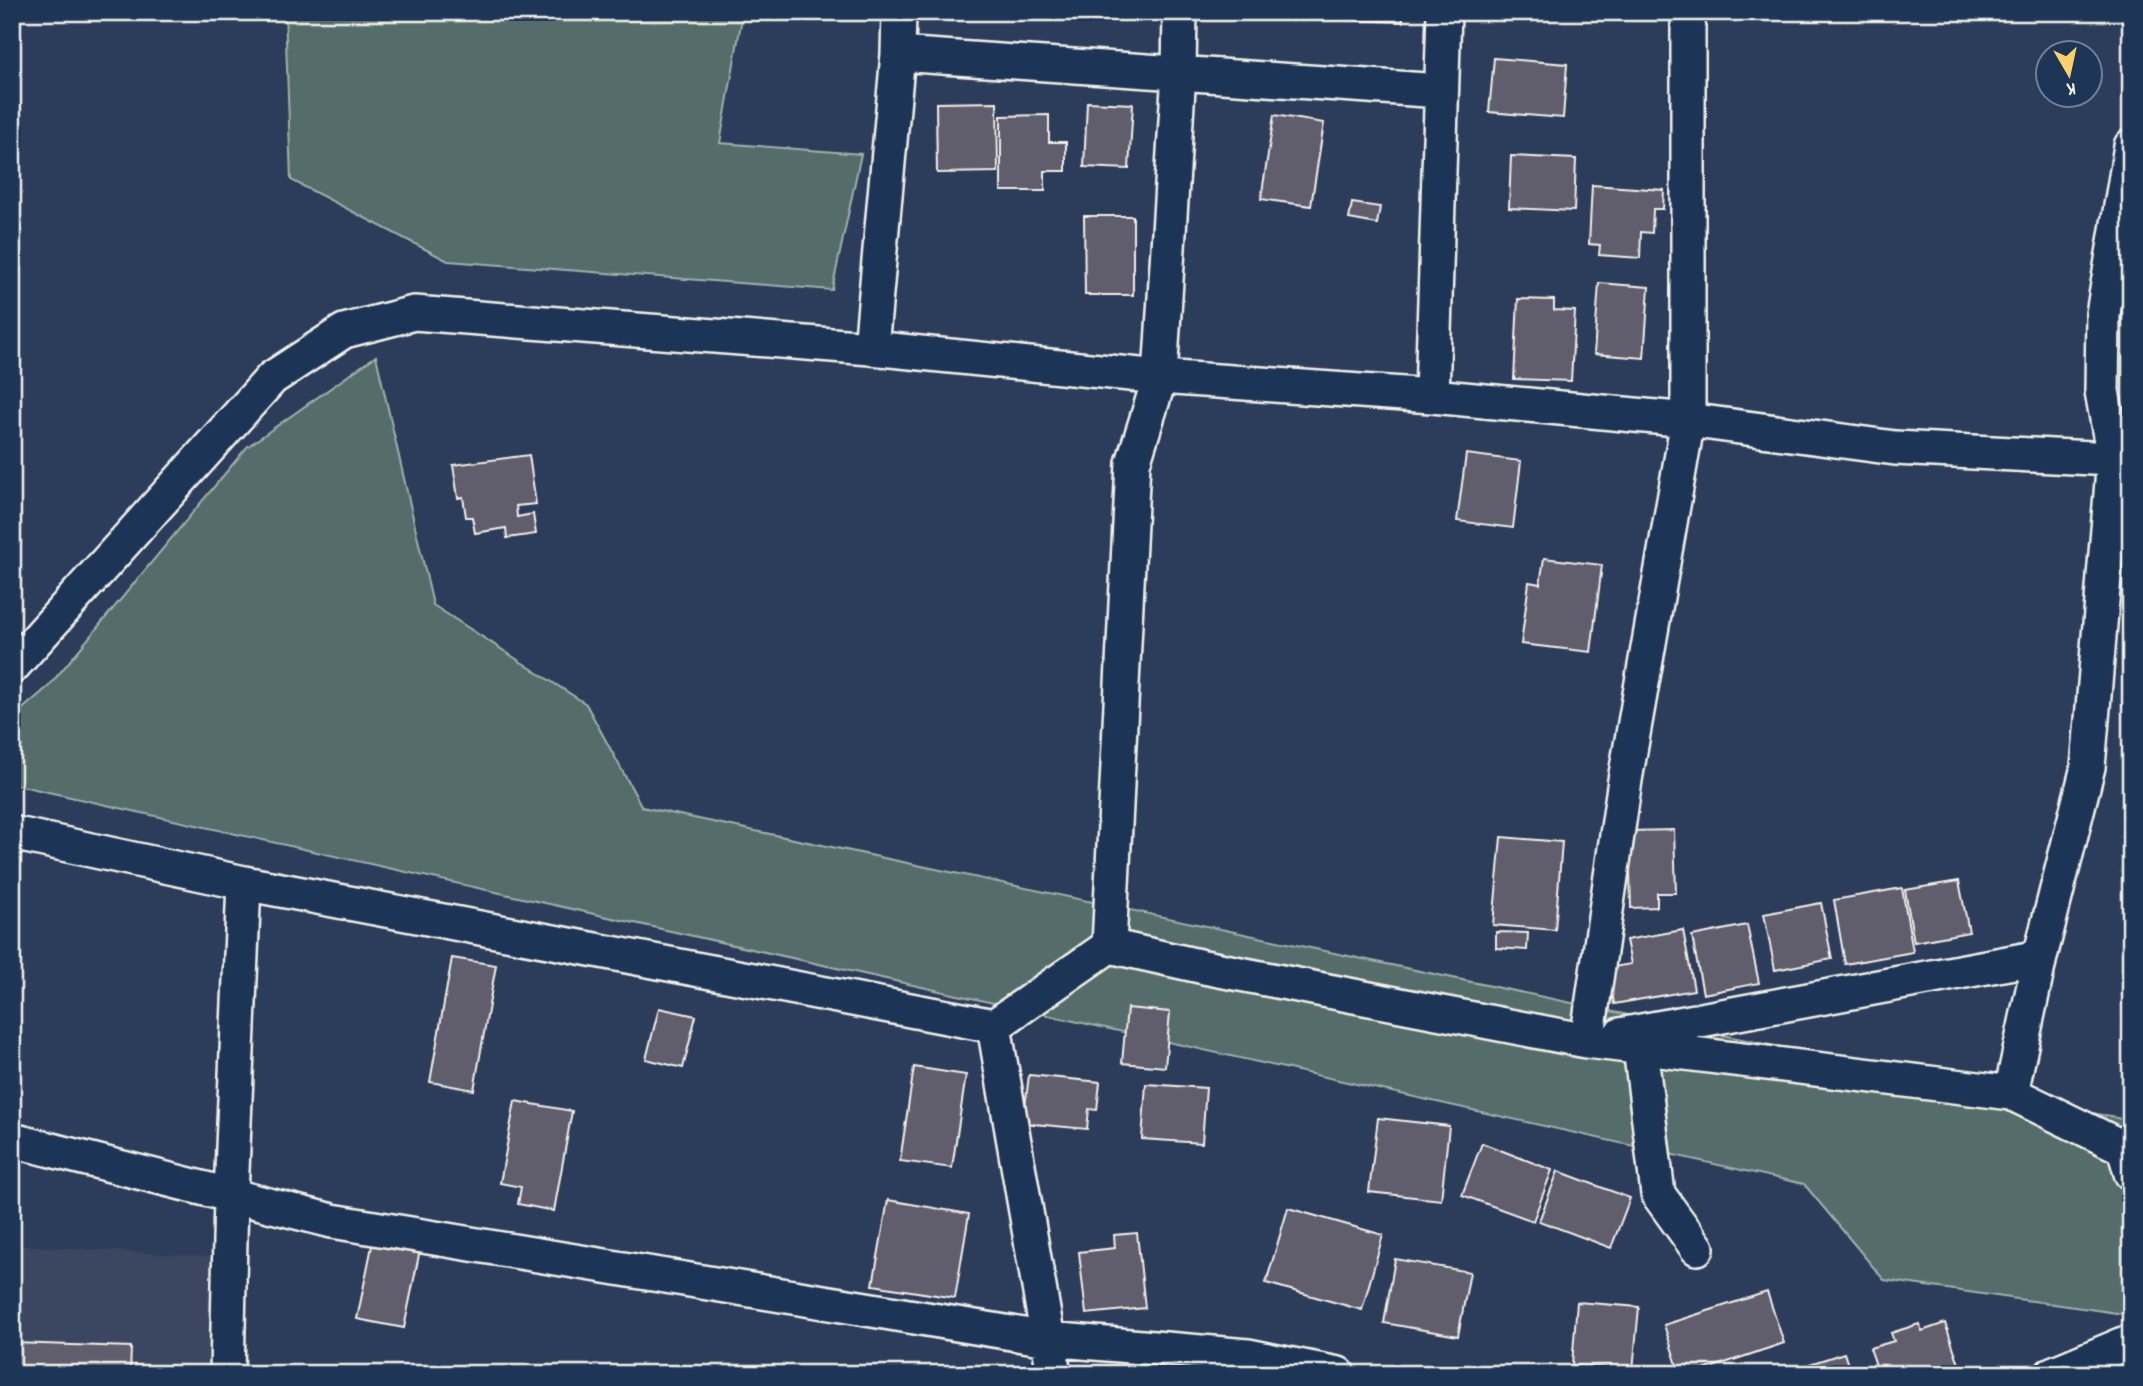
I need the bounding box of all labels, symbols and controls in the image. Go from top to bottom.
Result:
north arrow [2035,38,2104,108]
text: K [2064,73,2078,101]

